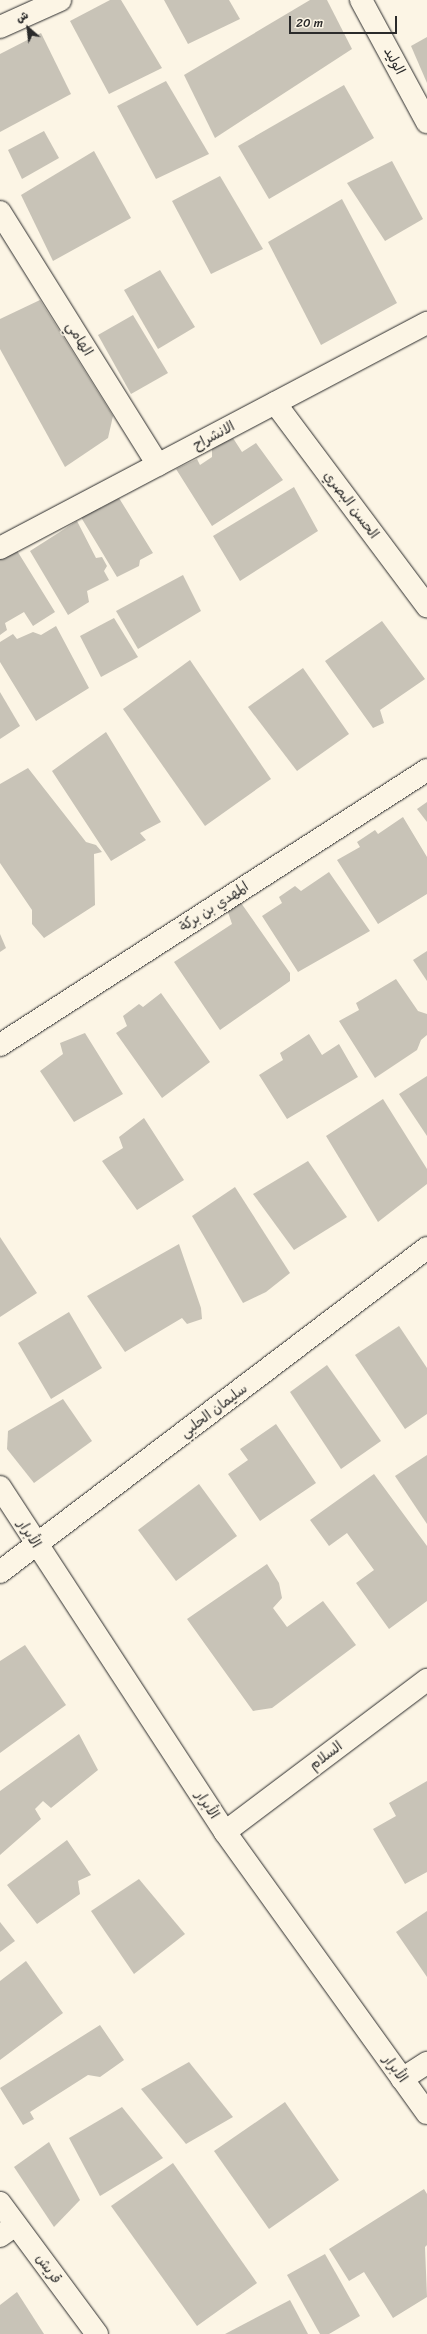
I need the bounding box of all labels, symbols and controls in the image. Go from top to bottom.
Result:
text: ش [12,6,32,28]
north arrow [8,8,48,48]
scale bar [291,8,399,34]
text: 20 m [296,12,323,34]
street label: الوليد [380,44,408,78]
street label: الهامي [62,319,96,359]
street label: الانشراح [190,418,238,454]
street label: الحسن البصري [320,468,382,542]
street label: المهدي بن بركة [176,878,252,936]
street label: سليمان الحلبي [177,1380,251,1442]
street label: الأبرار [14,1517,44,1551]
street label: السلام [306,1738,346,1774]
street label: الأبرار [192,1788,222,1822]
street label: الأبرار [379,2052,411,2086]
street label: قريش [32,2251,64,2287]

